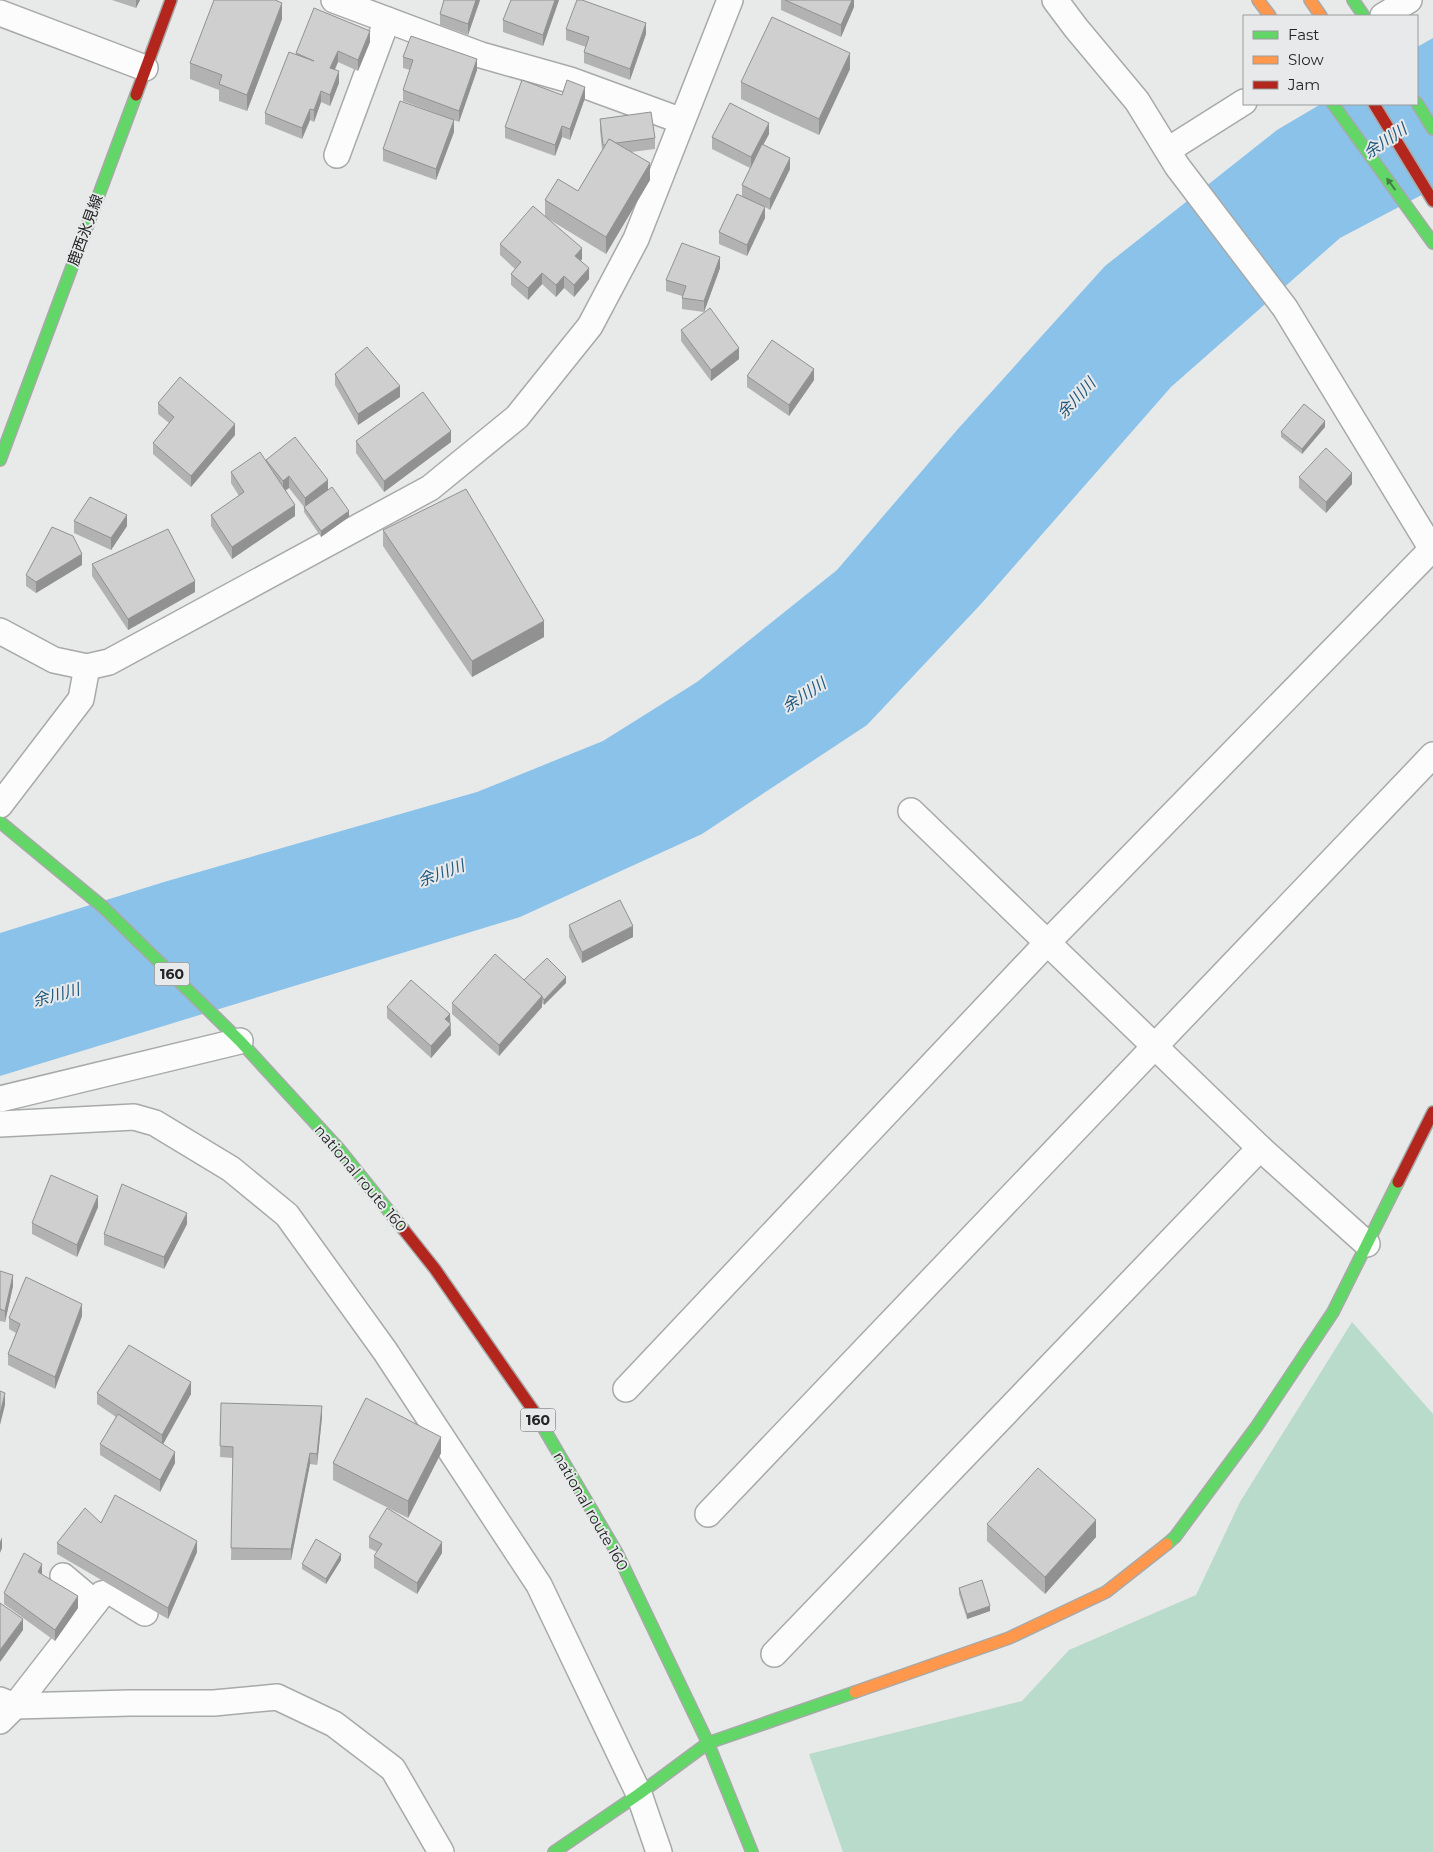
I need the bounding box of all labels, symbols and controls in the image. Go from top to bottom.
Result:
legend [1243,15,1418,105]
text: Fast [1288,25,1319,44]
text: Slow [1288,50,1324,69]
text: Jam [1287,75,1320,94]
water label: 余川川 [1360,119,1412,162]
one-way arrow [1386,177,1396,191]
street label: 鹿西氷見線 [63,192,107,268]
water label: 余川川 [1053,373,1101,422]
water label: 余川川 [779,673,831,716]
water label: 余川川 [415,855,469,890]
road number: 160 [154,962,190,986]
water label: 余川川 [30,979,84,1010]
street label: national route 160 [311,1121,411,1236]
road number: 160 [520,1408,556,1432]
street label: national route 160 [549,1448,633,1574]

